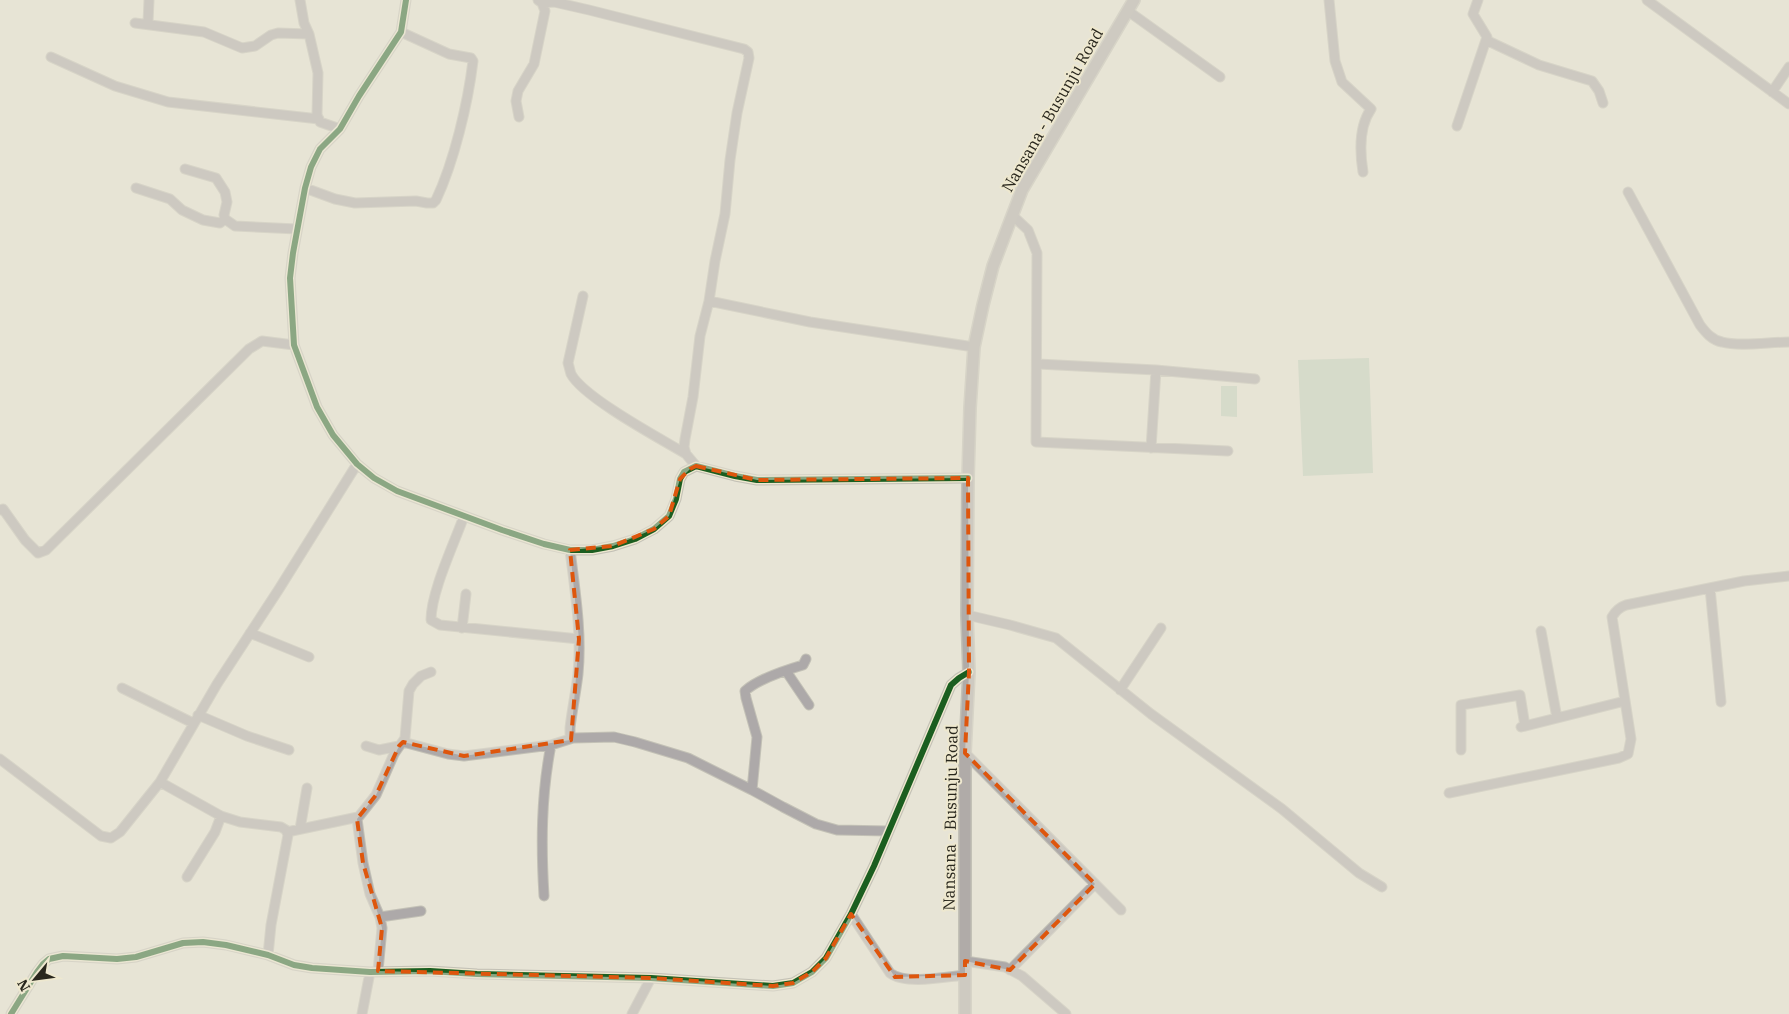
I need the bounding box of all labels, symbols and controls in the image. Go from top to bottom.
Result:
street label: Nansana - Busunju Road [997,24,1107,195]
street label: Nansana - Busunju Road [938,725,962,911]
north arrow [10,954,60,1004]
text: N [13,976,34,995]

